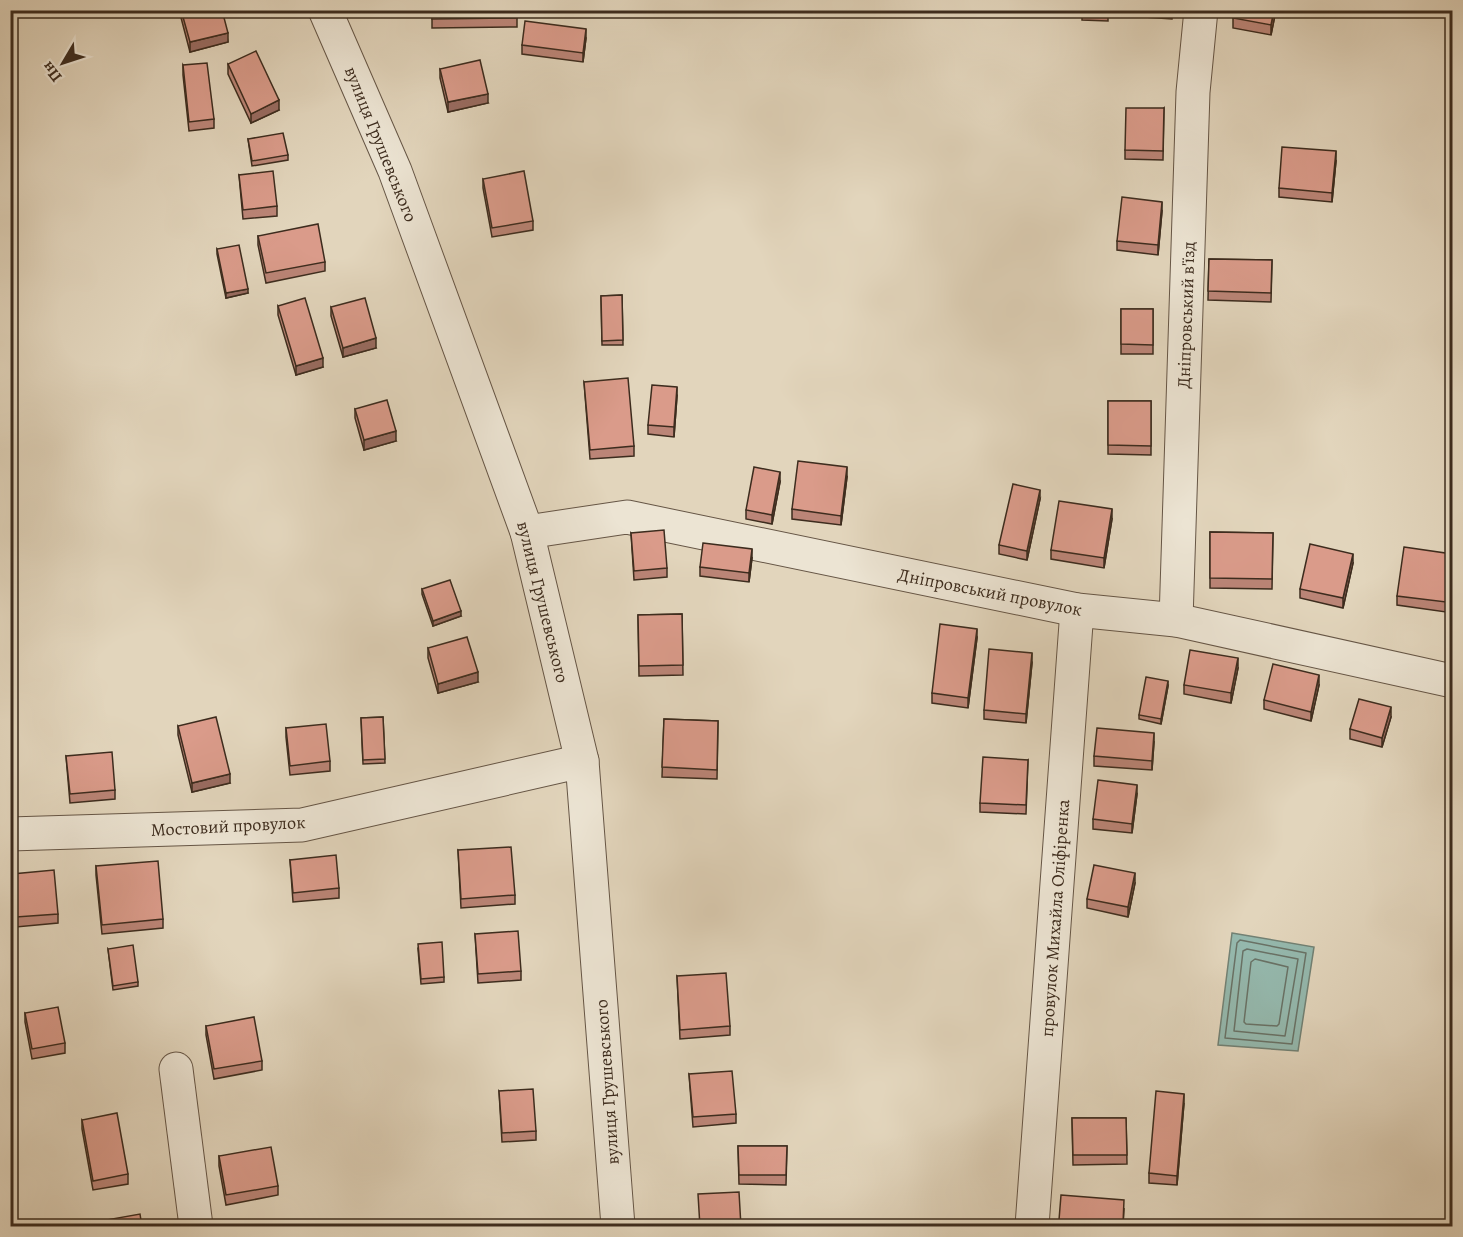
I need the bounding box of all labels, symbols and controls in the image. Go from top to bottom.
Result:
north arrow [33,33,93,93]
text: Пн [37,57,67,87]
street label: вулиця Грушевського [339,63,423,225]
street label: Дніпровський в'їзд [1171,241,1201,389]
street label: вулиця Грушевського [511,519,575,685]
street label: Дніпровський провулок [896,562,1084,622]
street label: провулок Михайла Оліфіренка [1035,798,1075,1038]
street label: Мостовий провулок [150,810,306,842]
street label: вулиця Грушевського [589,998,625,1166]

